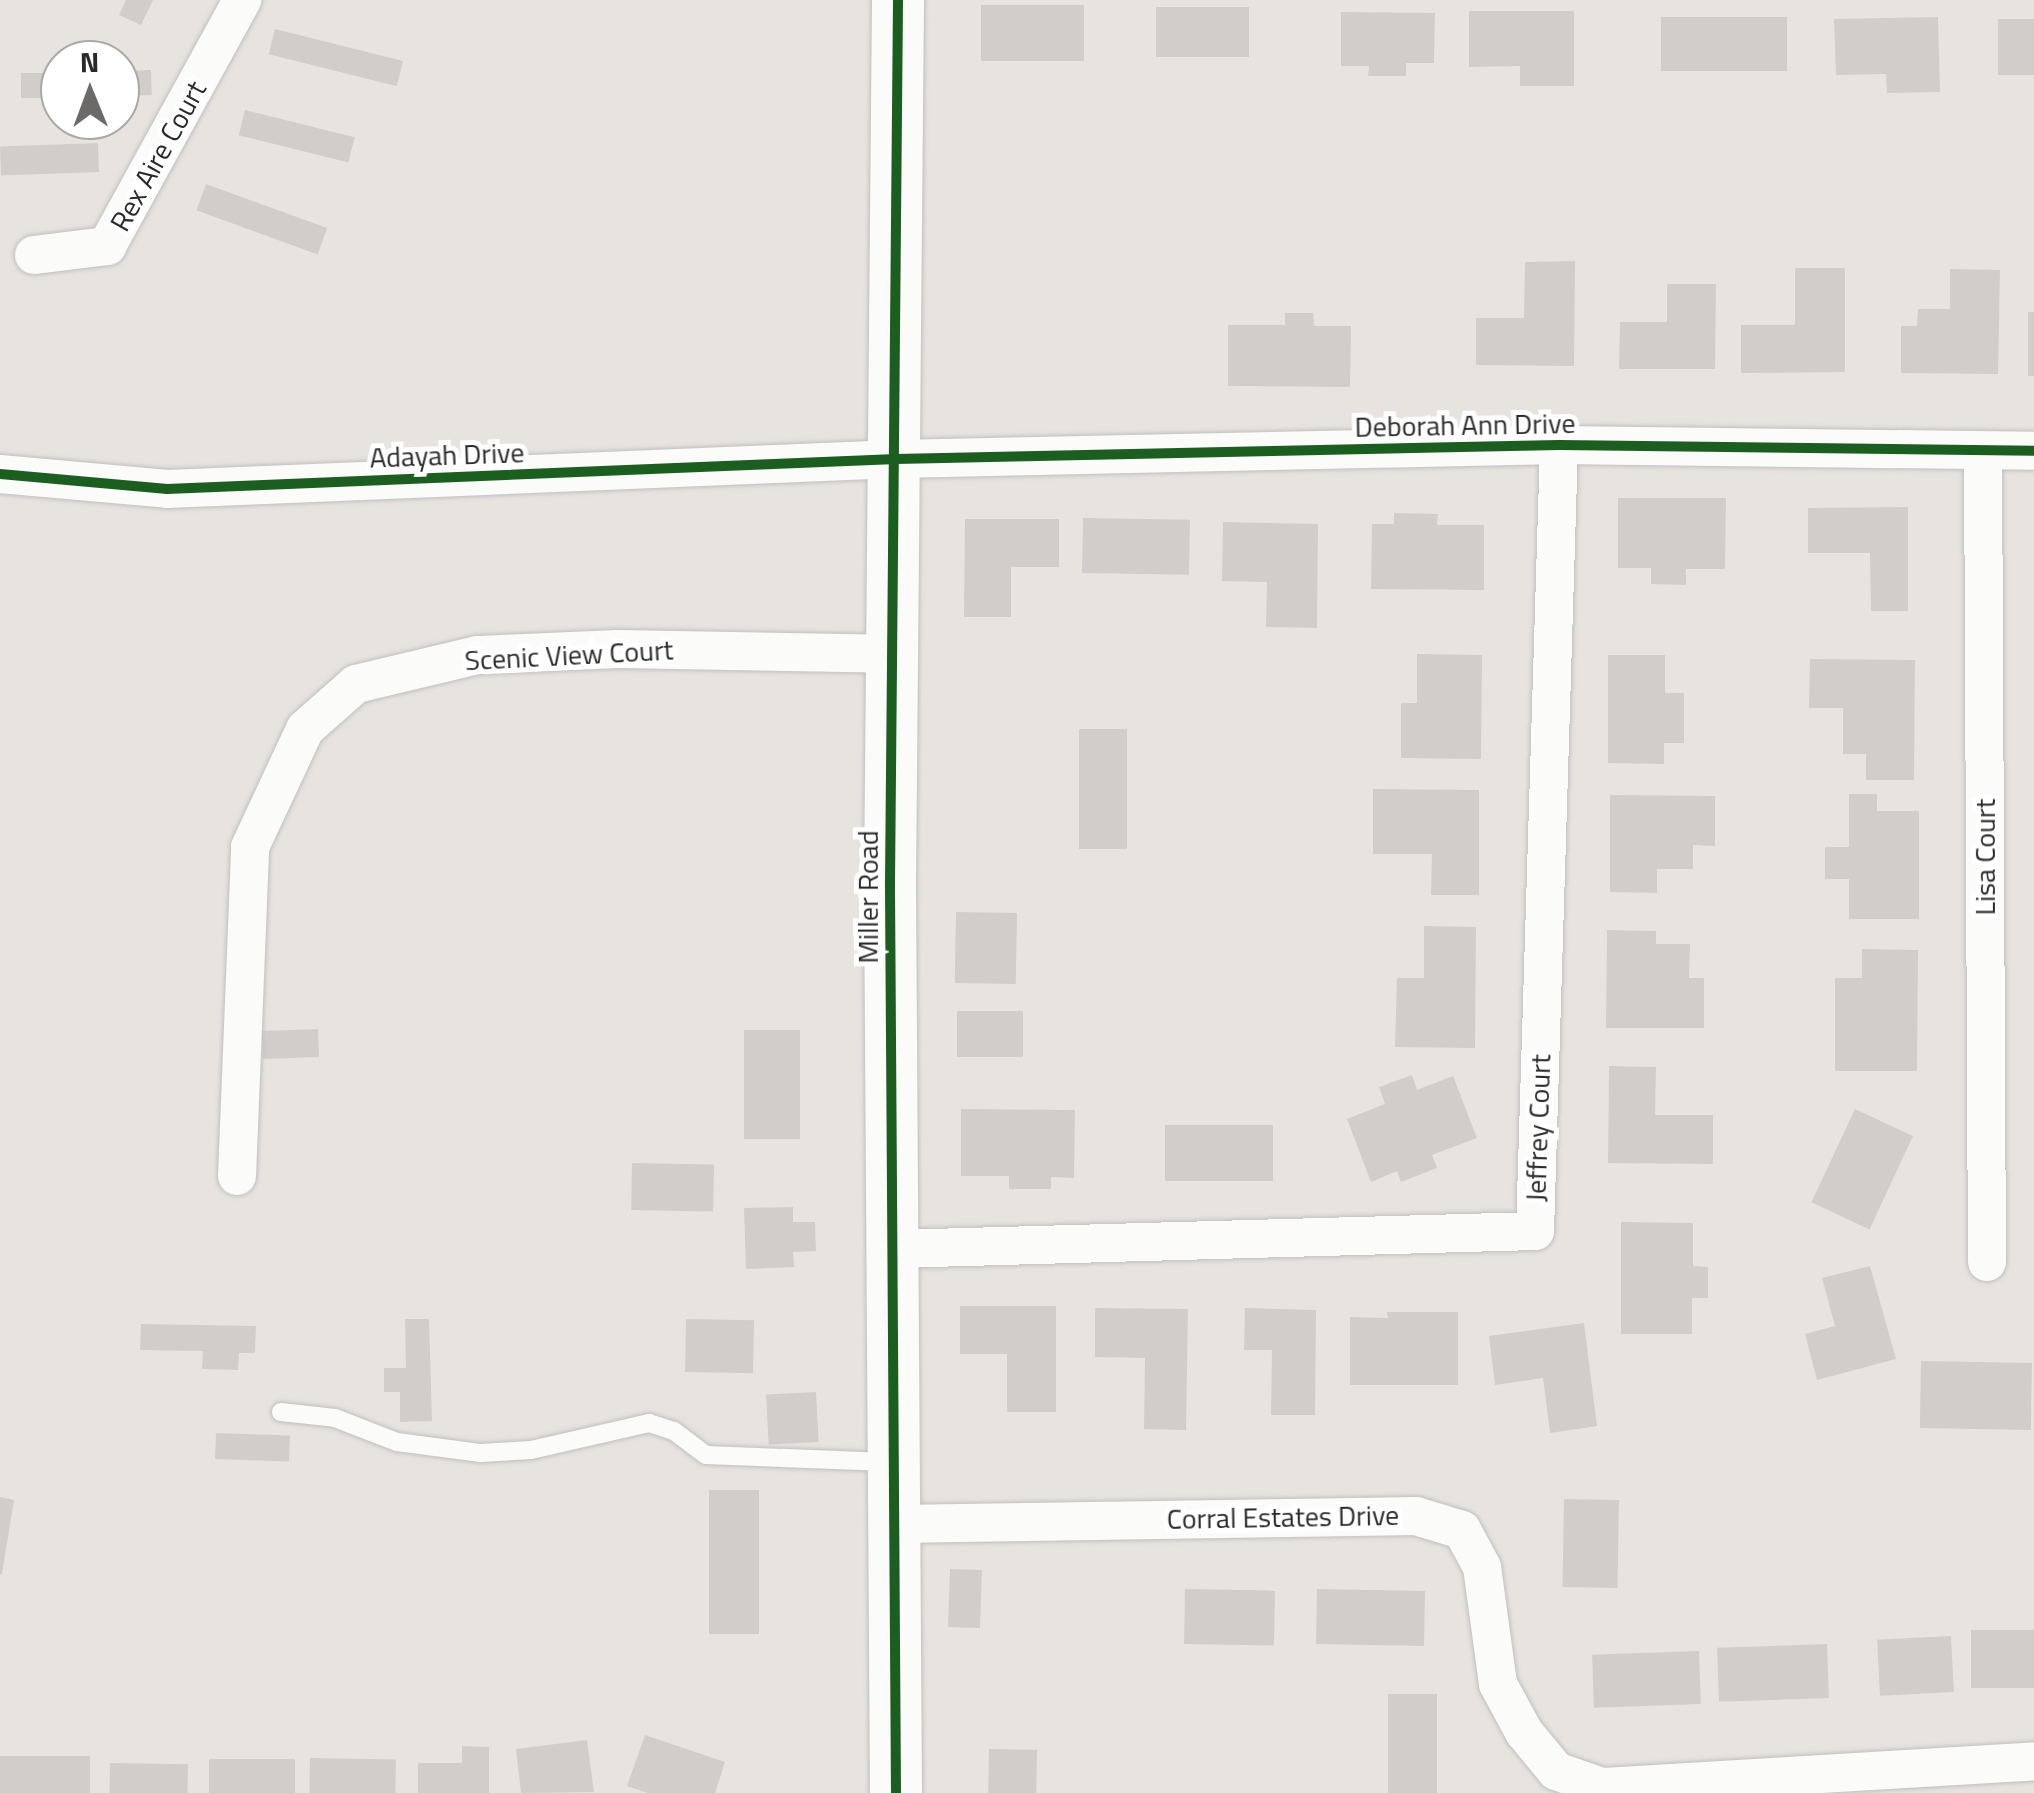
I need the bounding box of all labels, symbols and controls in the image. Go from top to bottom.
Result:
north arrow [40,40,140,140]
text: N [79,40,100,83]
street label: Rex Aire Court [103,75,213,237]
street label: Deborah Ann Drive [1354,406,1576,444]
street label: Adayah Drive [369,436,525,474]
street label: Scenic View Court [464,633,674,677]
street label: Lisa Court [1968,799,2002,915]
street label: Miller Road [851,830,885,964]
street label: Jeffrey Court [1519,1054,1557,1202]
street label: Corral Estates Drive [1166,1498,1400,1536]

